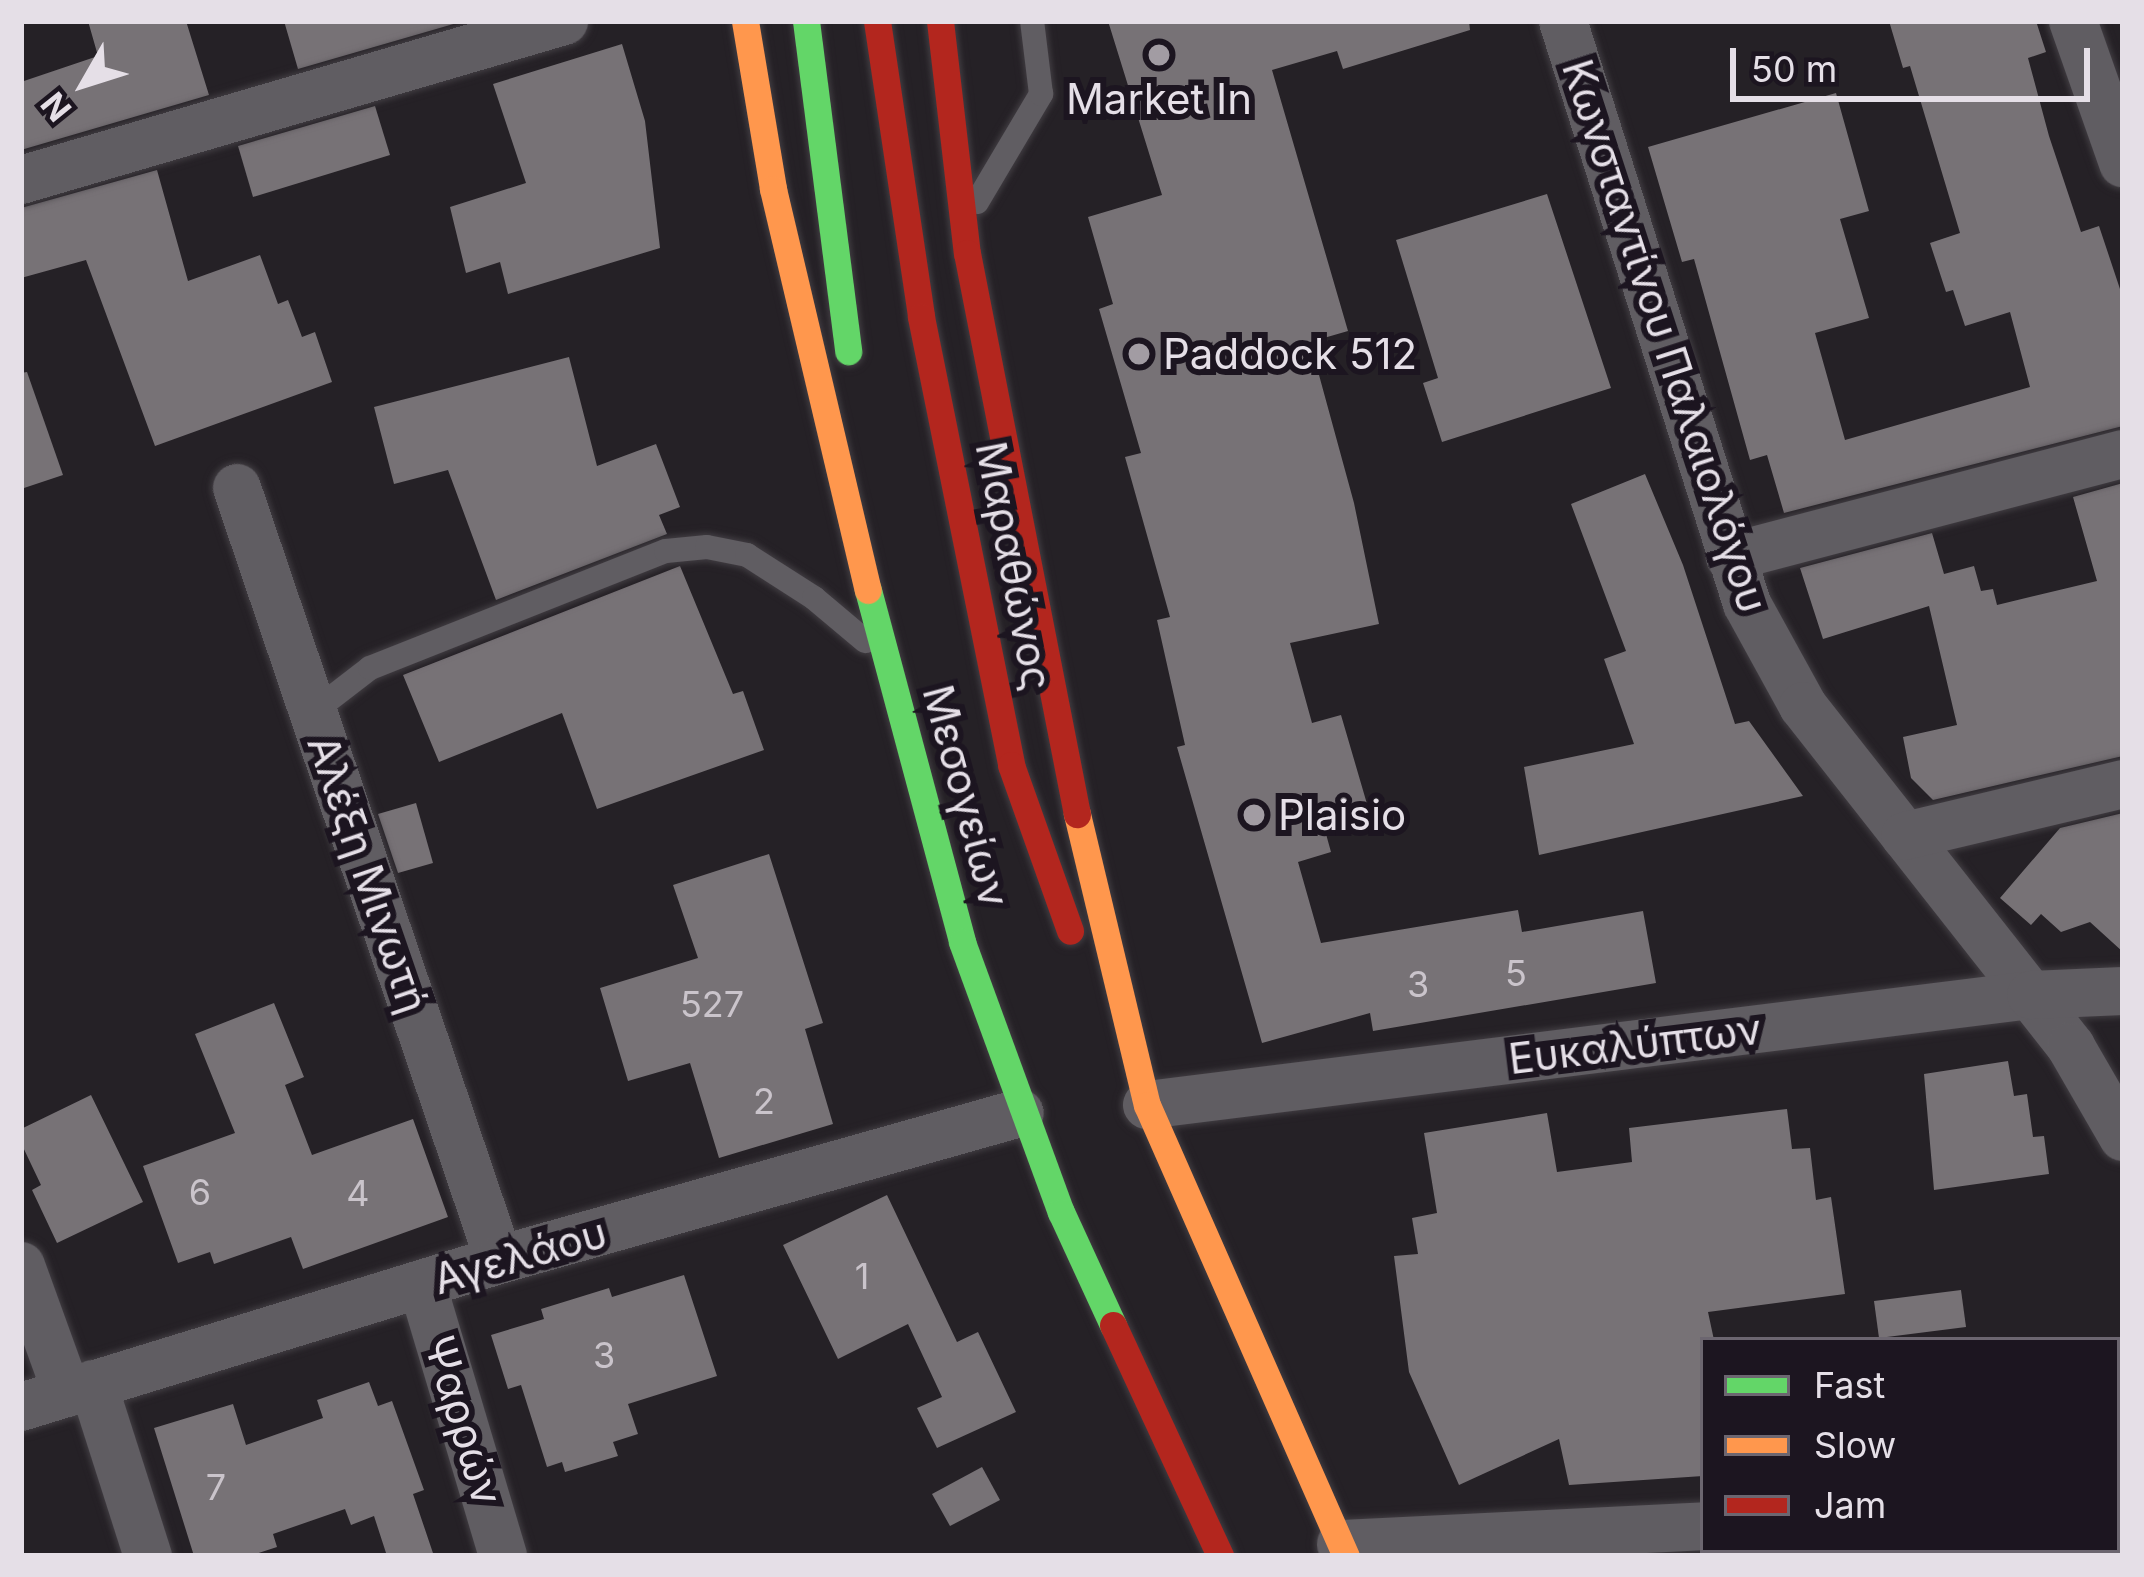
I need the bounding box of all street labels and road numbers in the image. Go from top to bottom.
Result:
street label: Κωνσταντίνου Παλαιολόγου [1552,53,1778,619]
street label: Μαραθώνος [965,437,1063,695]
street label: Μεσογείων [912,680,1020,912]
street label: Αλέξη Μινωτή [297,729,439,1019]
street label: Ευκαλύπτων [1506,1003,1764,1085]
street label: Αγελάου [428,1207,612,1305]
street label: Ψαρρών [413,1329,513,1511]

